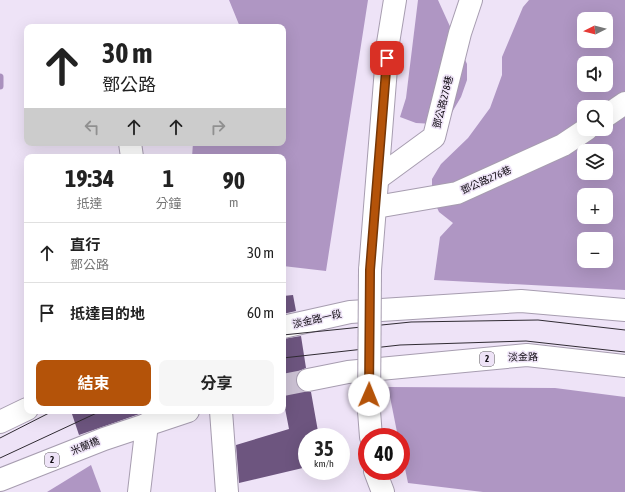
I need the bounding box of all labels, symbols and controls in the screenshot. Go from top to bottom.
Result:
north arrow [577,12,613,48]
map controls [577,12,613,268]
text: 30 m [102,37,152,69]
icon: ahead [36,40,88,92]
pin [370,41,404,75]
icon: arrive [376,47,398,69]
button: sound [577,56,613,92]
text: 鄧公路 [102,74,156,95]
street label: 鄧公路278巷 [431,74,455,130]
button: search [577,100,613,136]
icon: left [81,116,103,138]
icon: ahead [123,116,145,138]
icon: ahead [165,116,187,138]
icon: right [207,116,229,138]
button: layers [577,144,613,180]
street label: 鄧公路276巷 [459,164,513,196]
text: 19:34 [65,165,114,192]
text: 1 [163,165,174,192]
text: 90 [222,167,245,194]
button: + [577,188,613,224]
text: m [229,195,238,210]
text: 抵達 [77,196,103,211]
text: 分鐘 [155,196,181,211]
button: − [577,232,613,268]
text: 直行 [70,236,100,253]
icon: ahead [36,242,58,264]
text: 30 m [247,244,274,261]
text: 鄧公路 [70,257,109,272]
icon: arrive [36,302,58,324]
text: 60 m [247,304,274,321]
text: 抵達目的地 [70,305,145,322]
street label: 淡金路一段 [291,308,343,330]
street label: 淡金路 [508,351,538,363]
road number: 2 [480,352,494,366]
button: 結束 [36,360,151,406]
button: 分享 [159,360,274,406]
position arrow [348,374,390,416]
speed limit sign: 40 [358,428,410,480]
street label: 米蘭橋 [69,435,101,457]
text: 35 [315,437,333,460]
road number: 2 [45,453,59,467]
text: km/h [314,458,334,469]

